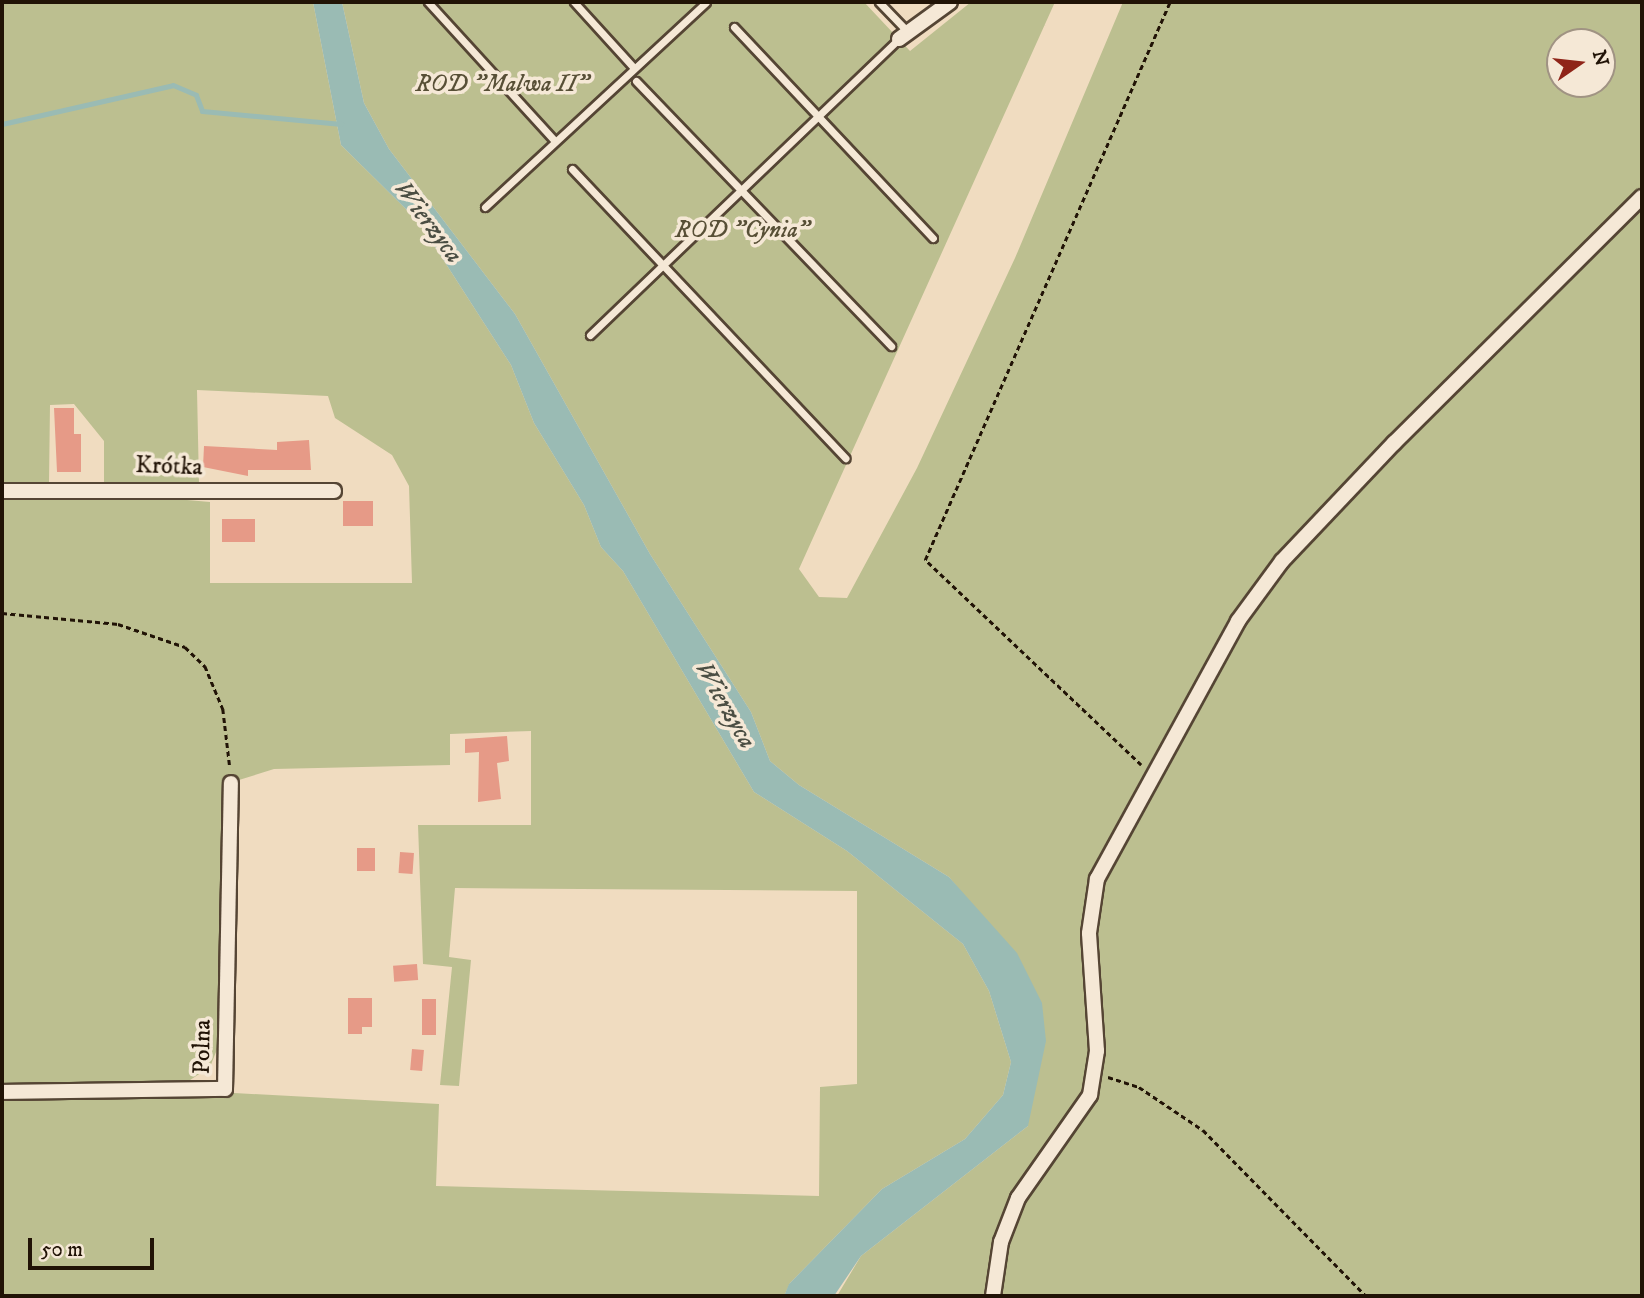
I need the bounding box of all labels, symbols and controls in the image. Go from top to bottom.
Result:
north arrow [1546,28,1616,98]
text: N [1587,48,1613,69]
park label: ROD "Malwa II" [415,71,589,99]
water label: Wierzyca [387,174,469,270]
park label: ROD "Cynia" [675,217,809,245]
street label: Krótka [135,451,203,483]
water label: Wierzyca [688,656,762,754]
street label: Polna [188,1019,218,1075]
scale bar [32,1224,158,1268]
text: 50 m [41,1237,83,1263]

